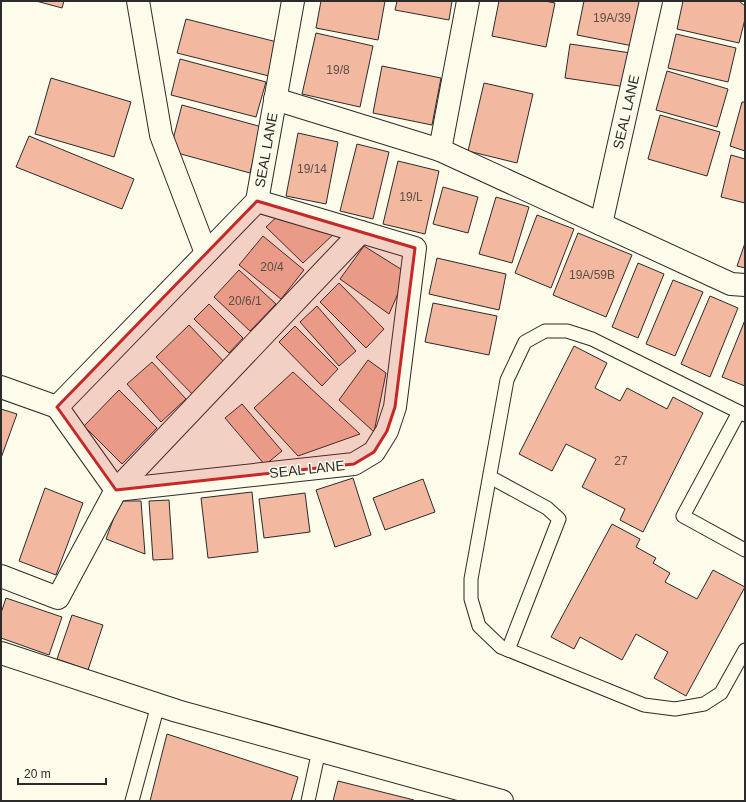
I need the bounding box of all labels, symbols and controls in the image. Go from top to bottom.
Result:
house number: 19A/39 [593,11,631,25]
house number: 19/8 [326,63,350,77]
street label: SEAL LANE [610,73,642,151]
street label: SEAL LANE [252,111,280,189]
house number: 19/14 [297,162,327,176]
house number: 19/L [399,190,423,204]
house number: 20/4 [260,260,284,274]
house number: 19A/59B [569,268,615,282]
house number: 20/6/1 [228,294,262,308]
house number: 27 [614,454,628,468]
street label: SEAL LANE [268,457,346,481]
scale bar [18,760,106,786]
text: 20 m [24,767,51,781]

